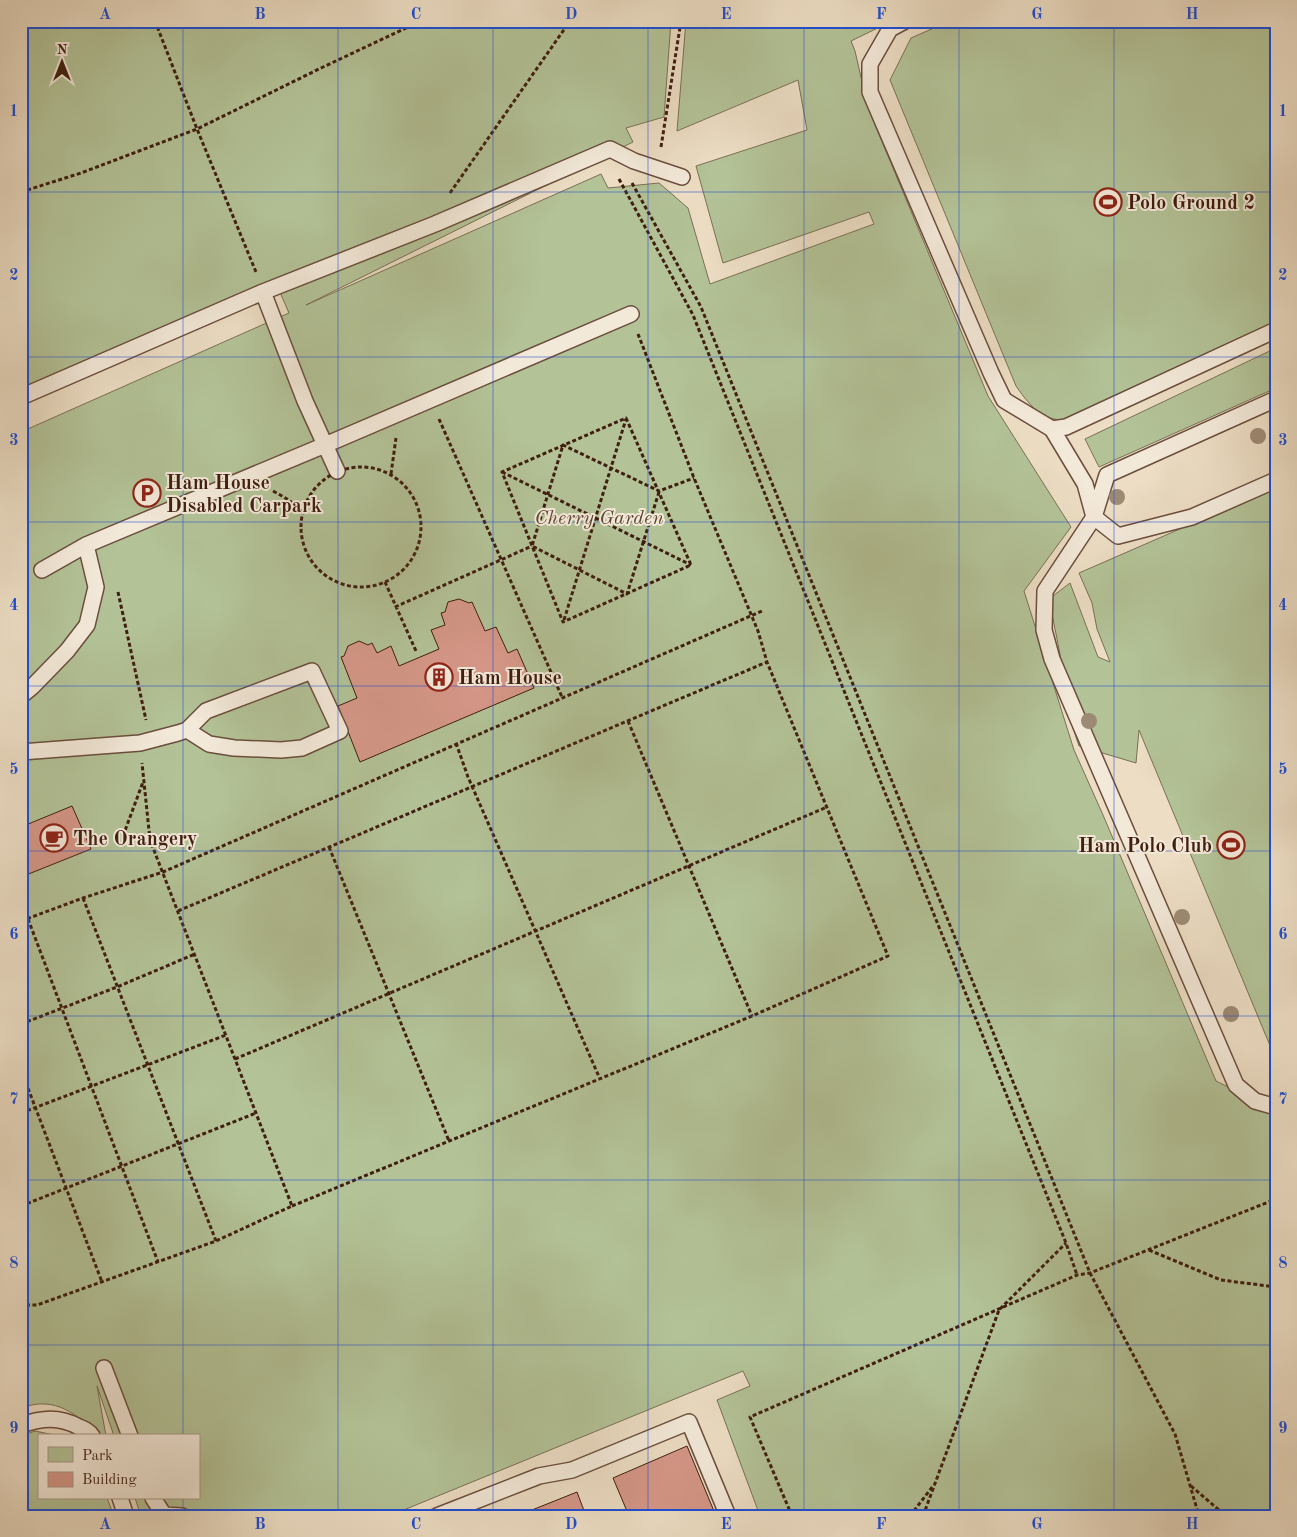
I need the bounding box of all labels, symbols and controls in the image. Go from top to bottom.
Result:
text: A [99,7,111,23]
text: B [254,7,266,23]
text: C [411,7,421,23]
text: D [565,7,577,23]
text: E [720,7,732,23]
text: F [876,7,887,23]
text: G [1031,7,1043,23]
text: H [1185,7,1199,23]
north arrow [38,38,88,88]
text: N [57,43,68,57]
text: 1 [9,104,19,120]
text: 1 [1278,104,1288,120]
sports icon: Polo Ground 2 [1093,187,1123,217]
place label: Polo Ground 2 [1127,194,1255,214]
text: 2 [9,268,19,284]
text: 2 [1278,268,1288,284]
text: 3 [9,433,19,449]
text: 3 [1278,433,1288,449]
place label: Ham House Disabled Carpark [166,474,322,517]
parking icon: Ham House Disabled Carpark [132,478,162,508]
park label: Cherry Garden [534,509,664,529]
text: 4 [9,598,19,614]
text: 4 [1278,598,1288,614]
building icon: Ham House [424,662,454,692]
place label: Ham House [458,669,562,689]
text: 5 [9,762,19,778]
text: 5 [1278,762,1288,778]
cafe icon: The Orangery [39,823,69,853]
place label: The Orangery [73,830,197,850]
sports icon: Ham Polo Club [1216,830,1246,860]
place label: Ham Polo Club [1078,837,1212,857]
text: 6 [9,927,19,943]
text: 6 [1278,927,1288,943]
text: 7 [9,1092,19,1108]
text: 7 [1278,1092,1288,1108]
text: 8 [9,1256,19,1272]
text: 8 [1278,1256,1288,1272]
text: 9 [9,1421,19,1437]
text: 9 [1278,1421,1288,1437]
legend [38,1434,200,1500]
text: Park [82,1449,113,1464]
text: Building [82,1473,137,1488]
text: A [99,1517,111,1533]
text: B [254,1517,266,1533]
text: C [411,1517,421,1533]
text: D [565,1517,577,1533]
text: E [720,1517,732,1533]
text: F [876,1517,887,1533]
text: G [1031,1517,1043,1533]
text: H [1185,1517,1199,1533]

